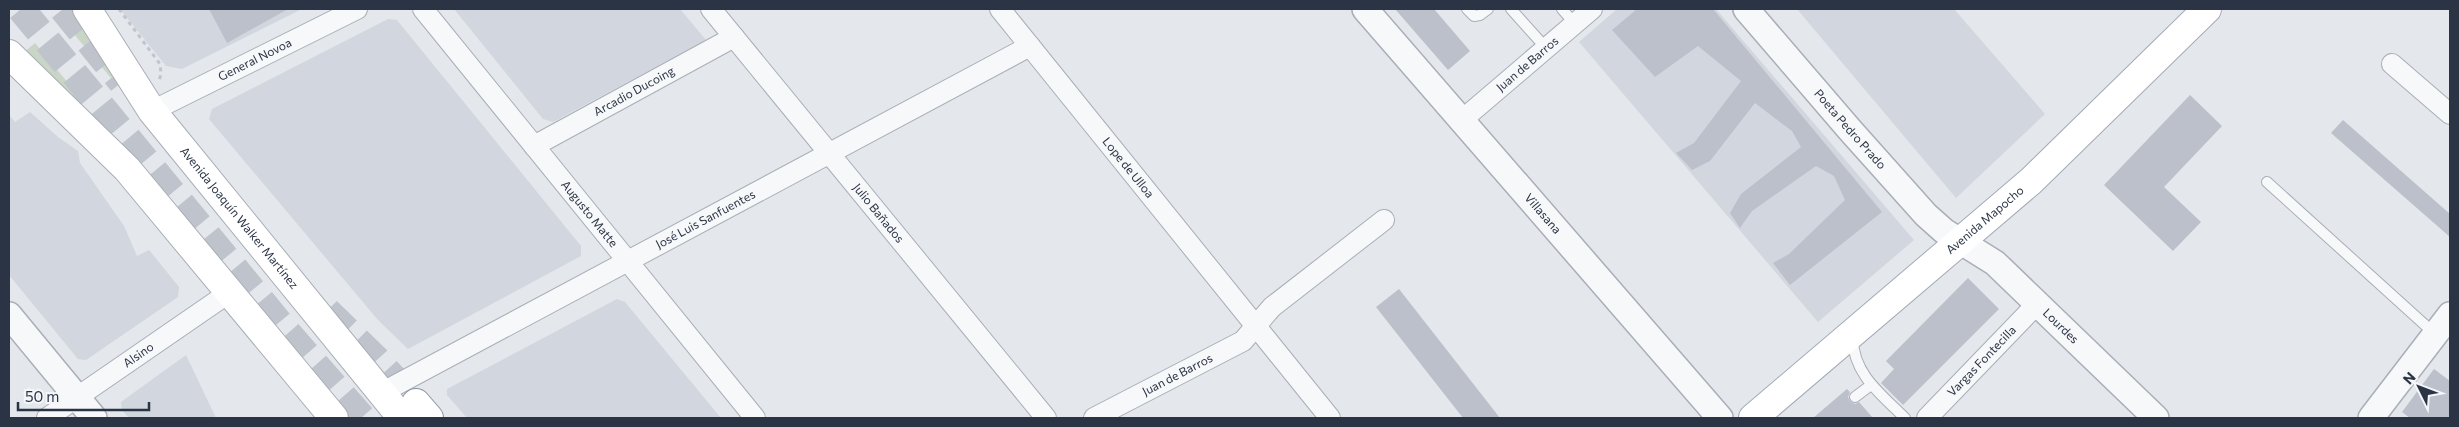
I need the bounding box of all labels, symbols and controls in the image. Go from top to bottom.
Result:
street label: Juan de Barros [1493,33,1561,95]
street label: General Novoa [216,35,294,83]
street label: Arcadio Ducoing [591,63,677,118]
street label: Poeta Pedro Prado [1812,86,1889,171]
street label: Lope de Ulloa [1100,134,1157,200]
street label: Avenida Joaquín Walker Martínez [178,144,302,291]
street label: Augusto Matte [559,177,621,249]
street label: Julio Bañados [850,180,907,245]
street label: Avenida Mapocho [1943,182,2026,256]
street label: José Luis Sanfuentes [653,186,757,252]
street label: Villasana [1522,190,1565,236]
street label: Lourdes [2041,305,2082,346]
street label: Vargas Fontecilla [1944,322,2018,399]
street label: Alsino [120,339,156,370]
street label: Juan de Barros [1140,350,1215,399]
north arrow [2394,362,2444,412]
text: N [2399,368,2419,388]
scale bar [18,380,149,412]
text: 50 m [25,387,59,405]

